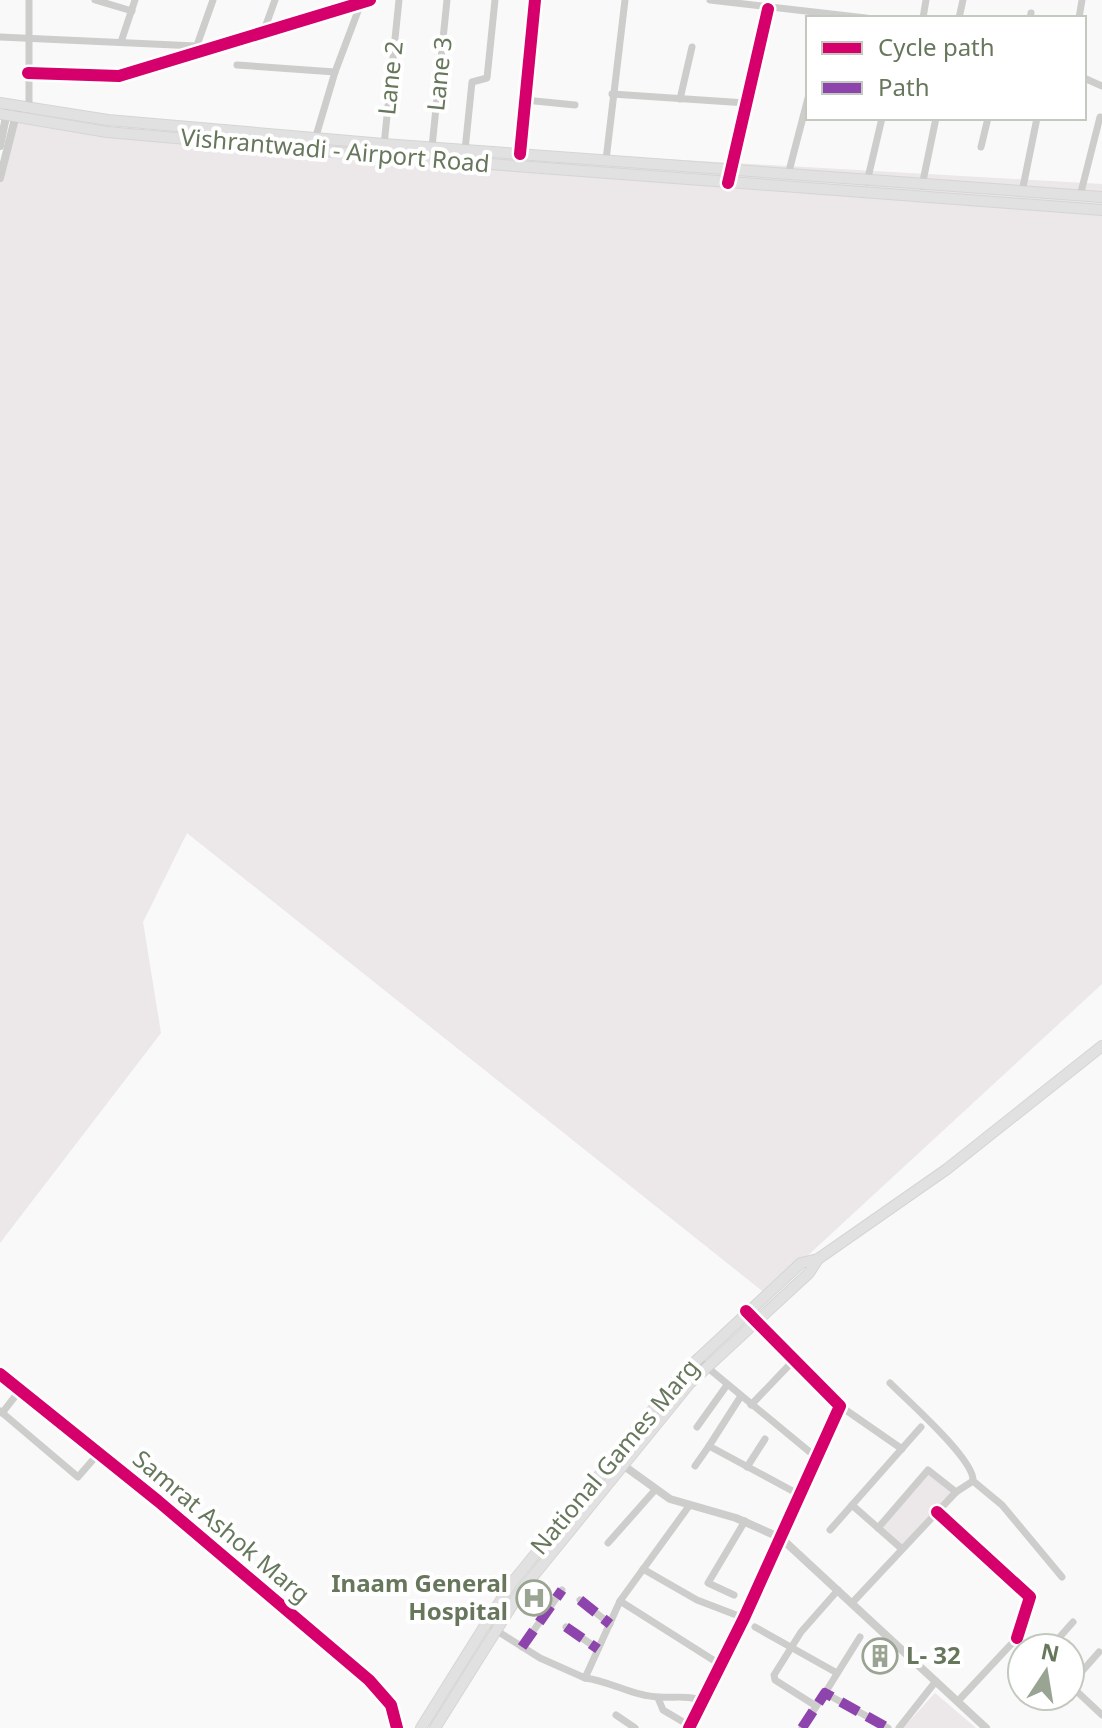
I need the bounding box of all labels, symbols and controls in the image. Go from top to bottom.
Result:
legend [806,16,1086,120]
text: Cycle path [878,30,995,63]
street label: Lane 3 [418,35,459,113]
street label: Lane 2 [369,39,410,117]
text: Path [878,70,929,103]
street label: Vishrantwadi - Airport Road [179,120,491,179]
street label: National Games Marg [522,1351,706,1561]
street label: Samrat Ashok Marg [126,1442,318,1610]
place label: Inaam General Hospital [331,1566,508,1627]
hospital icon: Inaam General Hospital [515,1579,553,1617]
north arrow [1006,1632,1086,1712]
text: N [1038,1635,1062,1668]
building icon: L- 32 [861,1637,899,1675]
place label: L- 32 [906,1638,961,1671]

